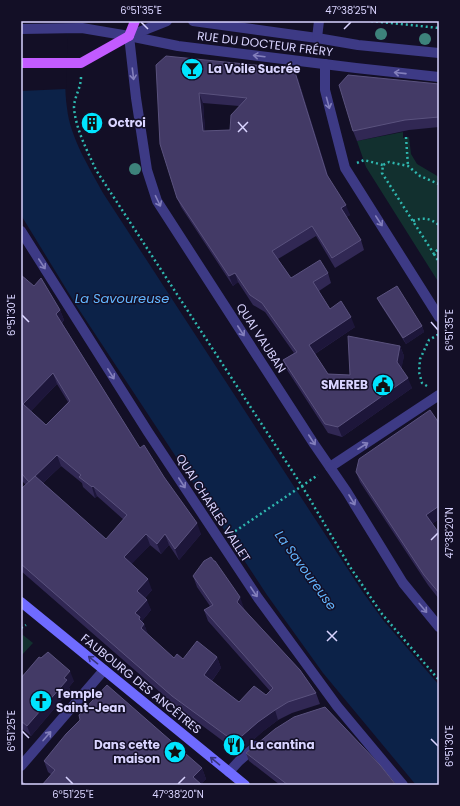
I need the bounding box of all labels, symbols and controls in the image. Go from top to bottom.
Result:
text: 6°51'35"E [120,3,162,18]
text: 47°38'25"N [325,3,377,18]
street label: RUE DU DOCTEUR FRÉRY [196,27,334,60]
one-way arrow [253,52,266,60]
bar icon: La Voile Sucrée [179,56,205,82]
place label: La Voile Sucrée [208,60,301,77]
one-way arrow [130,67,137,80]
one-way arrow [394,69,407,77]
one-way arrow [325,96,333,109]
building icon: Octroi [79,110,105,136]
place label: Octroi [108,114,146,131]
one-way arrow [155,195,162,207]
one-way arrow [375,215,383,226]
one-way arrow [38,258,46,270]
water label: La Savoureuse [75,289,169,308]
text: 6°51'30"E [4,294,19,336]
street label: QUAI VAUBAN [233,300,290,376]
text: 6°51'35"E [442,309,457,351]
one-way arrow [238,325,246,337]
one-way arrow [108,368,116,380]
public building icon: SMEREB [370,372,396,398]
place label: SMEREB [321,376,368,393]
one-way arrow [308,435,316,446]
one-way arrow [357,441,368,450]
street label: QUAI CHARLES VALLET [172,450,255,565]
one-way arrow [178,478,186,489]
one-way arrow [348,494,356,506]
text: 47°38'20"N [442,507,457,559]
water label: La Savoureuse [270,526,341,614]
one-way arrow [250,586,258,597]
one-way arrow [419,602,428,613]
street label: FAUBOURG DES ANCÊTRES [77,630,205,738]
one-way arrow [87,656,98,665]
place label: Temple Saint-Jean [56,685,126,716]
church icon: Temple Saint-Jean [28,688,54,714]
text: 6°51'25"E [4,710,19,752]
text: 6°51'30"E [442,725,457,767]
one-way arrow [42,731,51,742]
restaurant icon: La cantina [221,732,247,758]
place label: Dans cette maison [94,736,161,767]
place label: La cantina [250,736,315,753]
place icon: Dans cette maison [162,739,188,765]
one-way arrow [210,756,220,765]
text: 6°51'25"E [52,787,94,802]
text: 47°38'20"N [152,787,204,802]

